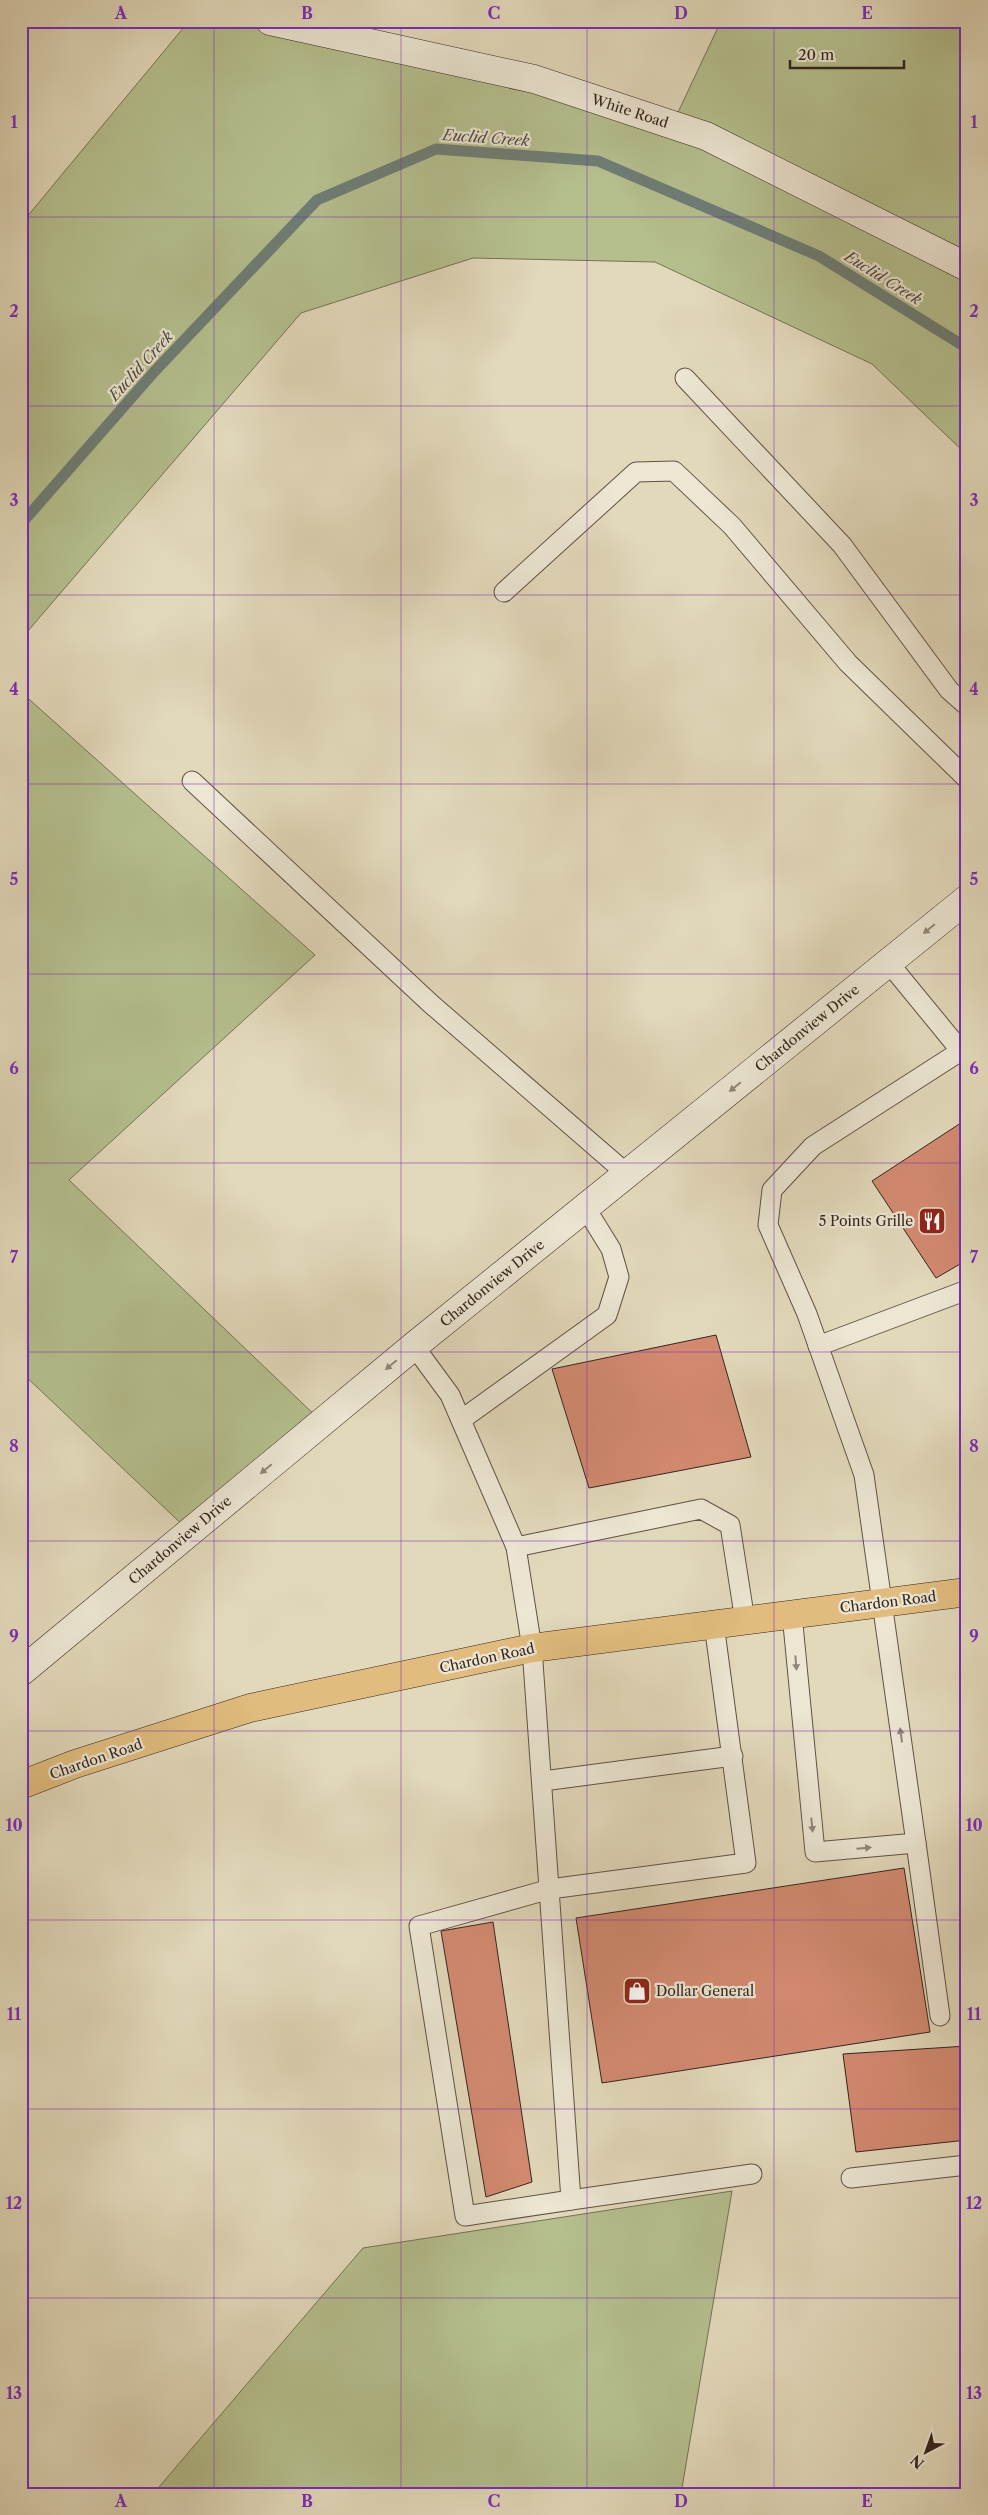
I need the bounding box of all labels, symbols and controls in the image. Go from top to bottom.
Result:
text: A [114,3,128,23]
text: B [301,3,313,23]
text: C [488,3,500,23]
text: D [674,3,688,23]
text: E [861,3,873,23]
scale bar [790,38,904,70]
text: 20 m [798,45,834,64]
street label: White Road [588,90,671,132]
text: 1 [10,112,18,132]
text: 1 [970,112,978,132]
water label: Euclid Creek [441,125,530,150]
water label: Euclid Creek [840,246,925,309]
text: 2 [9,301,19,321]
text: 2 [969,301,979,321]
water label: Euclid Creek [104,327,177,405]
text: 3 [9,490,19,510]
text: 3 [969,490,979,510]
text: 4 [9,679,19,699]
text: 4 [969,679,979,699]
text: 5 [10,869,19,889]
text: 5 [970,869,979,889]
one-way arrow [923,924,936,935]
street label: Chardonview Drive [751,980,863,1076]
text: 6 [9,1058,19,1078]
text: 6 [969,1058,979,1078]
one-way arrow [728,1081,741,1092]
restaurant icon: 5 Points Grille [917,1206,947,1236]
place label: 5 Points Grille [819,1212,913,1230]
street label: Chardonview Drive [436,1235,548,1331]
text: 7 [10,1247,19,1267]
text: 7 [970,1247,979,1267]
one-way arrow [384,1360,397,1371]
text: 8 [9,1436,19,1456]
text: 8 [969,1436,979,1456]
one-way arrow [259,1464,272,1475]
street label: Chardonview Drive [125,1492,235,1588]
street label: Chardon Road [839,1587,938,1617]
text: 9 [9,1626,19,1646]
text: 9 [969,1626,979,1646]
street label: Chardon Road [438,1639,537,1677]
one-way arrow [792,1655,800,1671]
one-way arrow [897,1726,905,1742]
street label: Chardon Road [47,1735,145,1783]
text: 10 [5,1815,23,1835]
text: 10 [965,1815,983,1835]
one-way arrow [808,1817,816,1833]
one-way arrow [856,1844,872,1852]
shop icon: Dollar General [622,1976,652,2006]
place label: Dollar General [656,1982,754,2000]
text: 11 [7,2004,22,2024]
text: 11 [967,2004,982,2024]
text: 12 [6,2193,22,2213]
text: 12 [966,2193,982,2213]
text: 13 [6,2383,22,2403]
text: 13 [966,2383,982,2403]
north arrow [900,2428,950,2478]
text: N [907,2451,928,2473]
text: A [114,2491,128,2511]
text: B [301,2491,313,2511]
text: C [488,2491,500,2511]
text: D [674,2491,688,2511]
text: E [861,2491,873,2511]

